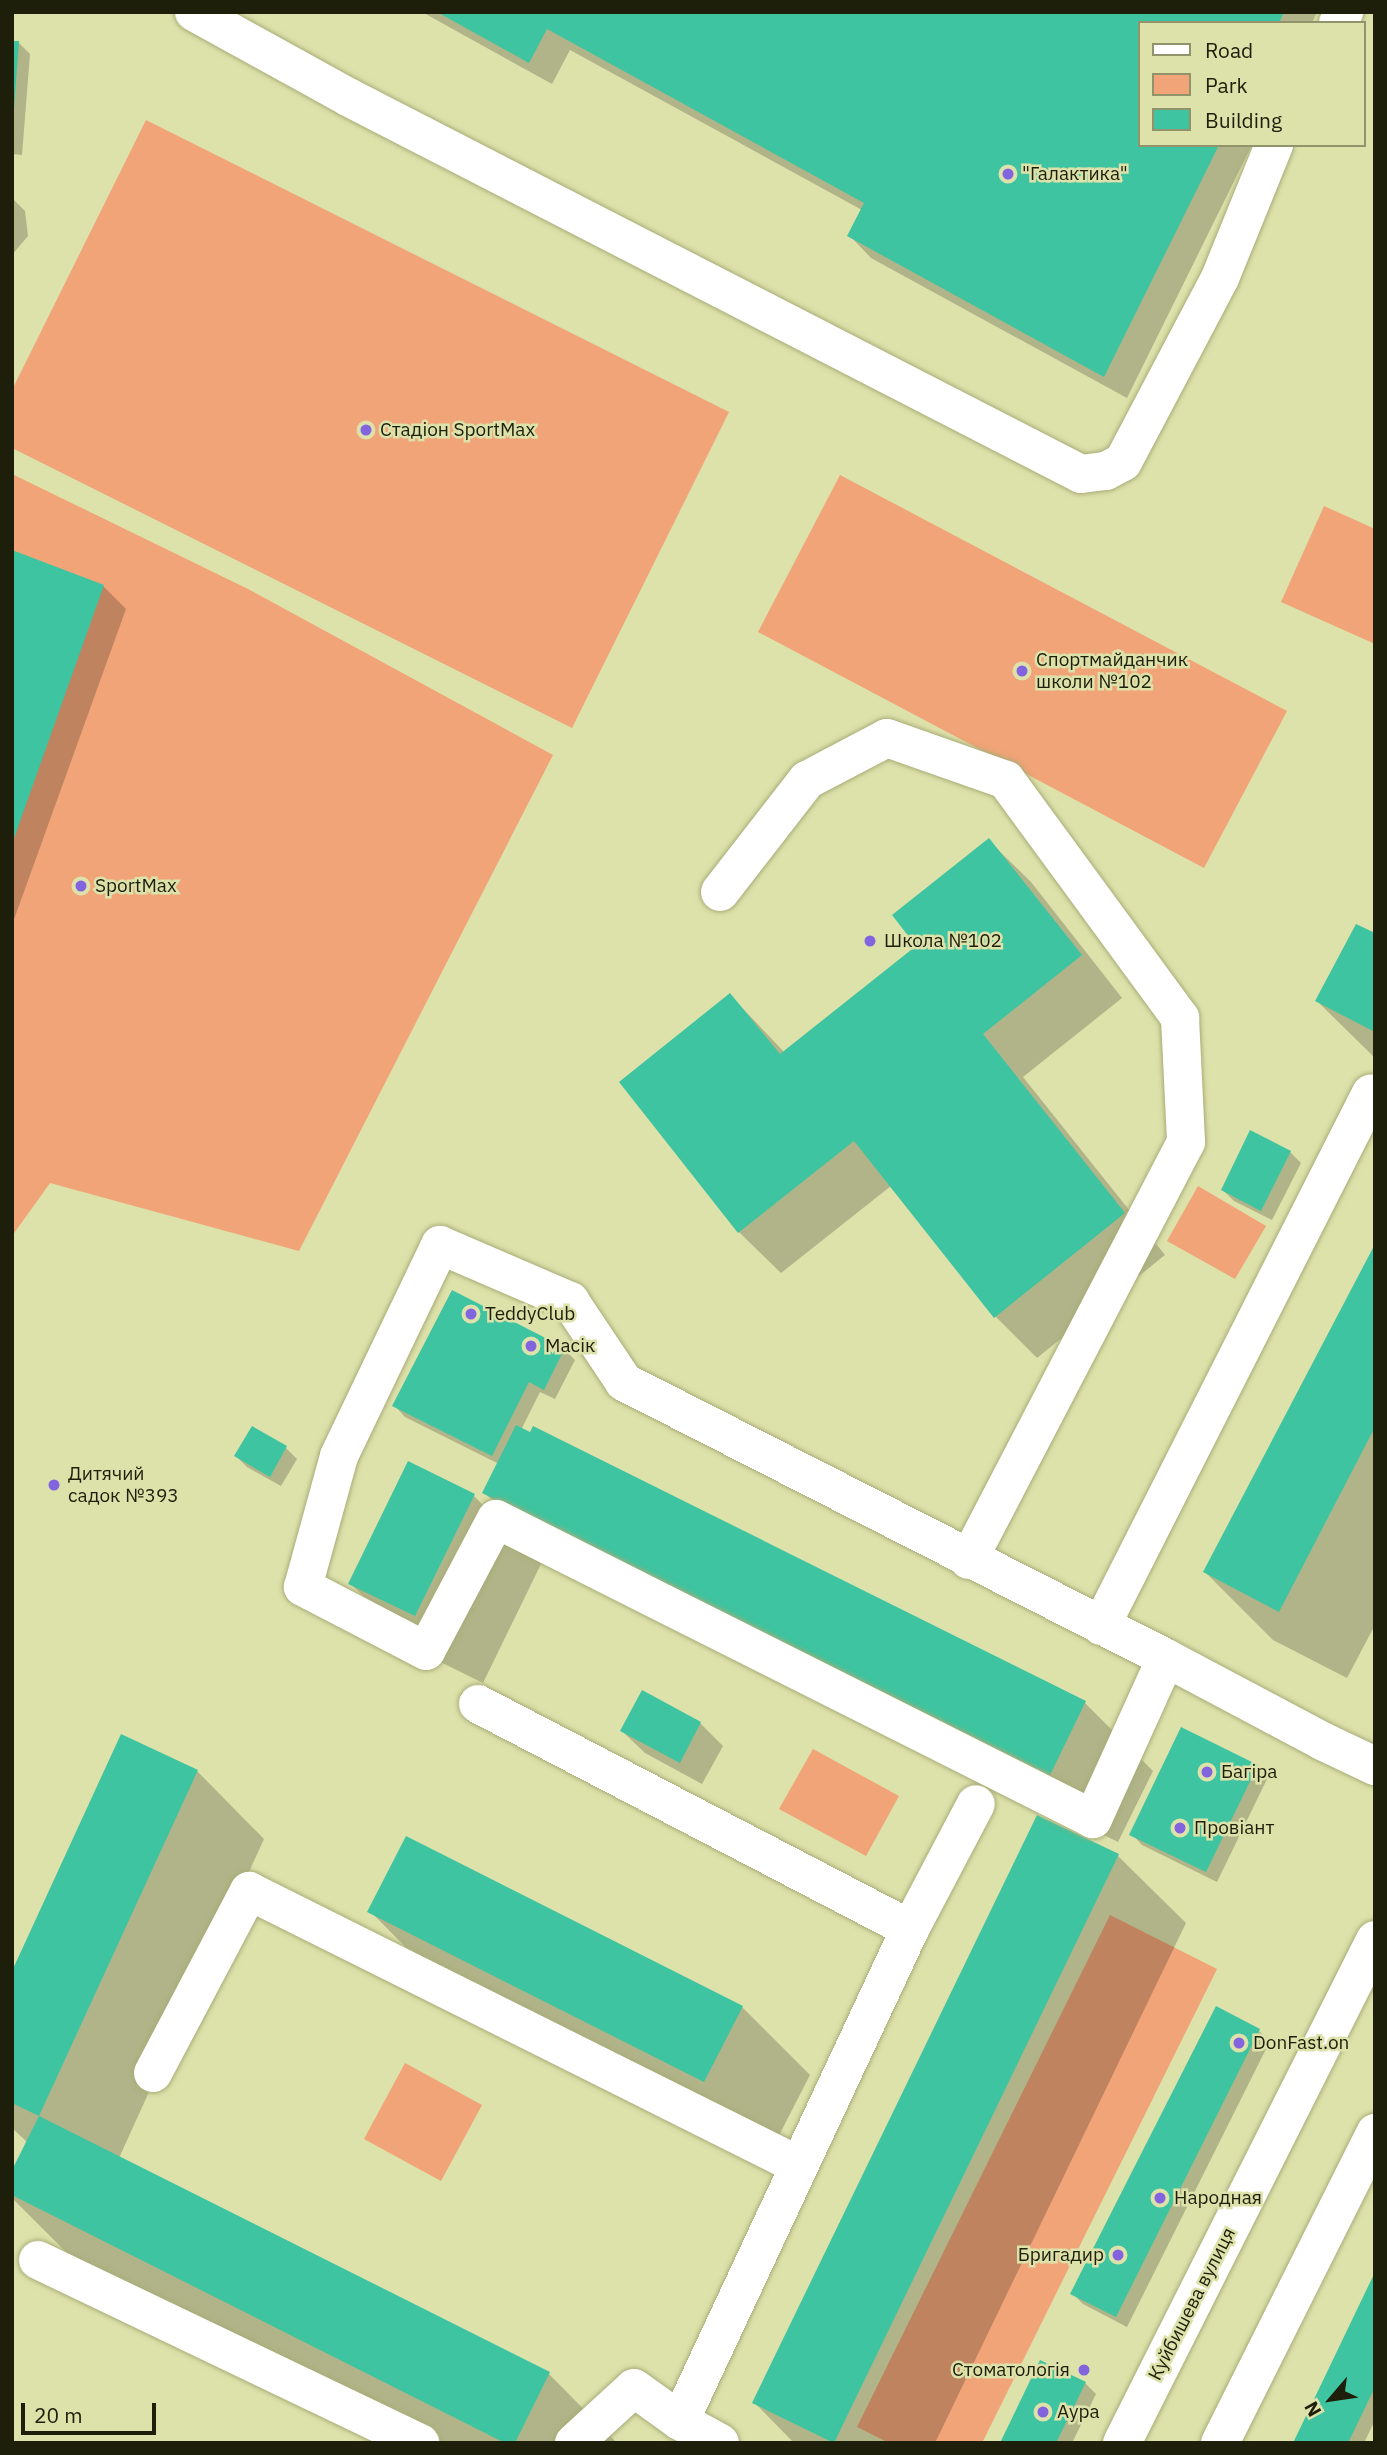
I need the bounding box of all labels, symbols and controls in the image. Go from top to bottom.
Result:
legend [1138,21,1366,147]
text: Road [1205,36,1253,64]
text: Park [1205,71,1248,99]
text: Building [1205,106,1282,134]
place label: "Галактика" [1022,163,1128,185]
marker: "Галактика" [1000,166,1016,182]
place label: Стадіон SportMax [380,419,535,441]
marker: Стадіон SportMax [358,422,374,438]
place label: Спортмайданчик школи №102 [1036,649,1188,693]
marker: Спортмайданчик школи №102 [1014,663,1030,679]
place label: SportMax [95,875,177,897]
marker: SportMax [73,878,89,894]
place label: Школа №102 [884,930,1002,952]
marker: Школа №102 [862,933,878,949]
place label: TeddyClub [485,1303,575,1325]
marker: TeddyClub [463,1306,479,1322]
place label: Масік [545,1335,595,1357]
marker: Масік [523,1338,539,1354]
place label: Дитячий садок №393 [68,1463,179,1507]
marker: Дитячий садок №393 [46,1477,62,1493]
place label: Багіра [1221,1761,1277,1783]
marker: Багіра [1199,1764,1215,1780]
place label: Провіант [1194,1817,1274,1839]
marker: Провіант [1172,1820,1188,1836]
place label: DonFast.on [1253,2032,1349,2054]
marker: DonFast.on [1231,2035,1247,2051]
place label: Народная [1174,2187,1262,2209]
marker: Народная [1152,2190,1168,2206]
street label: Куйбишева вулиця [1144,2224,1240,2384]
place label: Бригадир [1018,2244,1104,2266]
marker: Бригадир [1110,2247,1126,2263]
place label: Стоматологія [952,2359,1070,2381]
marker: Стоматологія [1076,2362,1092,2378]
north arrow [1296,2364,1366,2434]
scale bar [24,2388,159,2432]
text: N [1299,2397,1326,2421]
text: 20 m [34,2401,83,2429]
place label: Аура [1057,2401,1100,2423]
marker: Аура [1035,2404,1051,2420]

